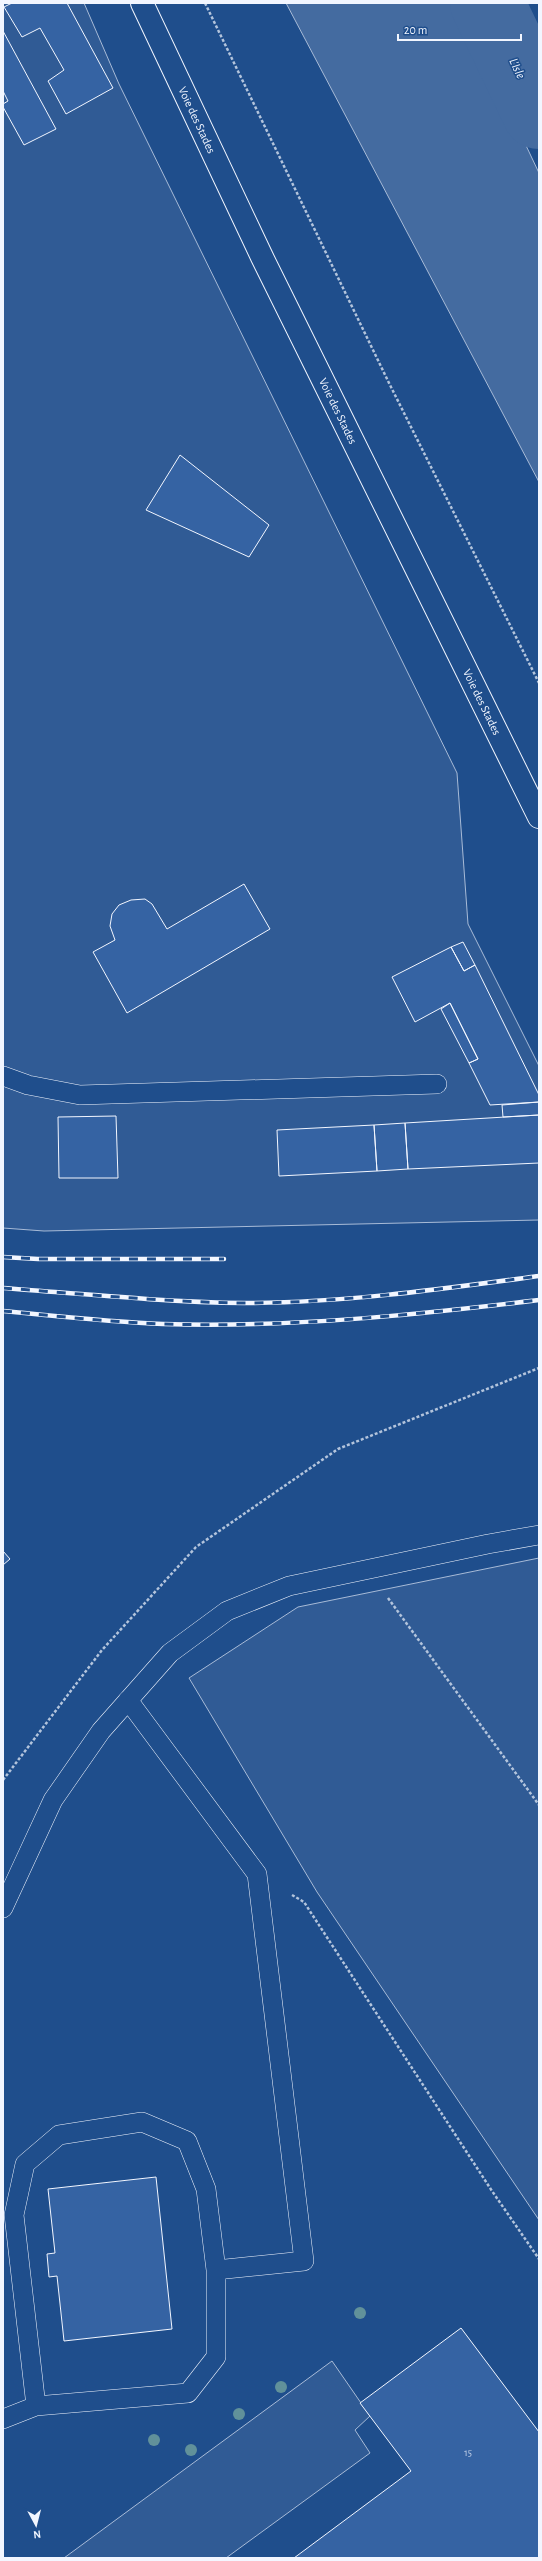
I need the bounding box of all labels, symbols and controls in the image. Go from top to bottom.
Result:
scale bar [398,16,521,42]
text: 20 m [404,24,427,36]
water label: L'Isle [506,56,527,81]
street label: Voie des Stades [176,85,218,155]
street label: Voie des Stades [317,376,359,446]
street label: Voie des Stades [461,667,503,737]
house number: 15 [464,2448,472,2458]
north arrow [16,2505,56,2545]
text: N [33,2529,42,2540]

